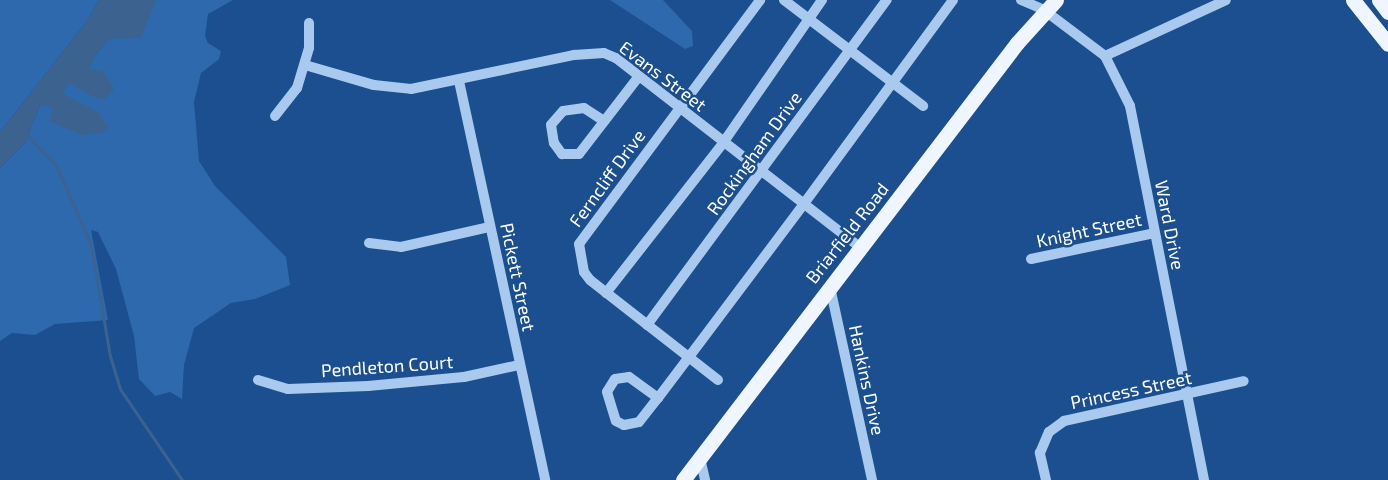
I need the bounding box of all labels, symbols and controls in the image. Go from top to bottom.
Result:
street label: Evans Street [615,36,711,116]
street label: Rockingham Drive [702,87,806,219]
street label: Ferncliff Drive [564,125,650,231]
street label: Briarfield Road [801,178,893,288]
street label: Ward Drive [1151,178,1189,272]
street label: Knight Street [1034,208,1144,252]
street label: Pickett Street [496,221,540,333]
street label: Hankins Drive [845,323,889,437]
street label: Pendleton Court [320,351,454,381]
street label: Princess Street [1068,367,1194,413]

